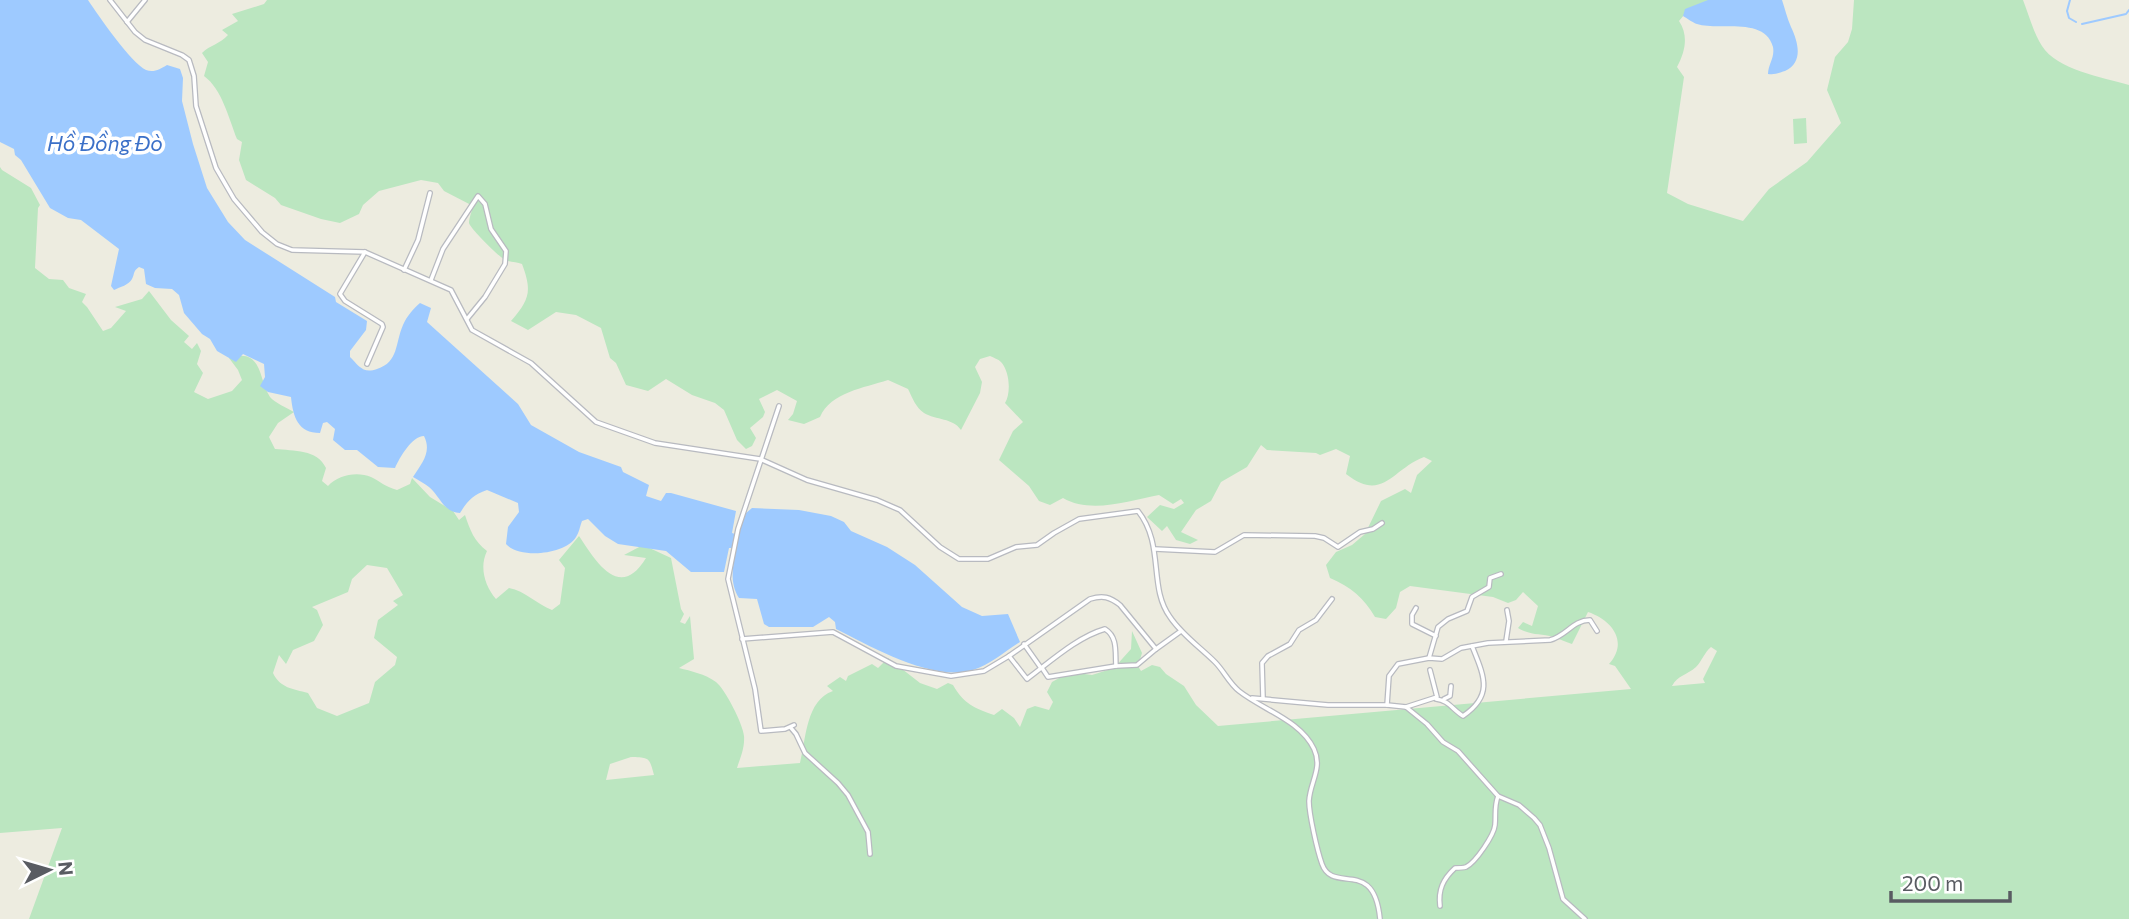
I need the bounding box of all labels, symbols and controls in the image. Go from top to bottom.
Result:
water label: Hồ Đồng Đò [47,130,163,155]
north arrow [14,835,84,905]
text: N [54,860,79,877]
scale bar [1891,860,2010,904]
text: 200 m [1902,870,1963,895]

